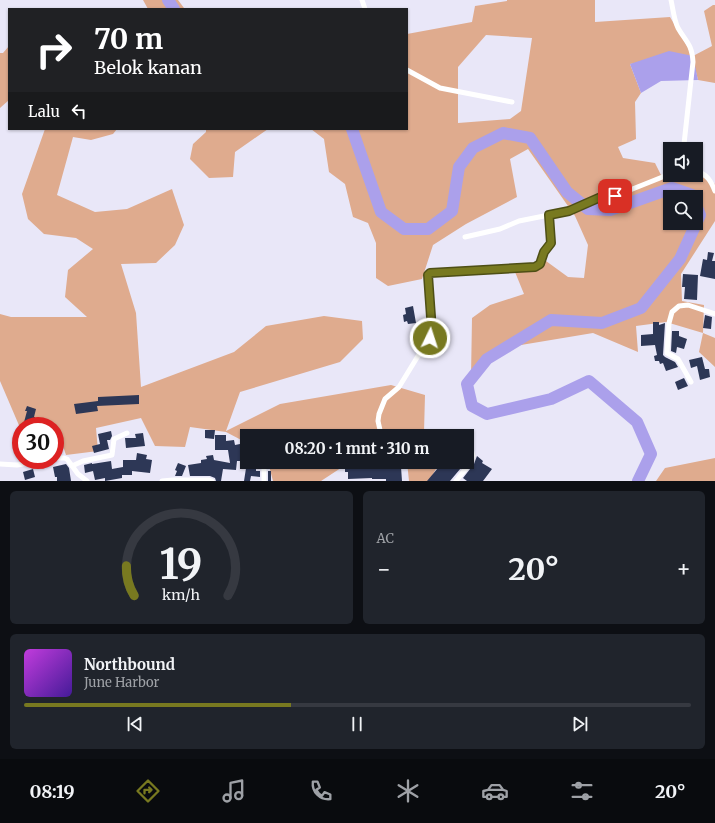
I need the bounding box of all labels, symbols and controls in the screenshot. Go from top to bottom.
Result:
text: 70 m [94,21,163,57]
icon: right [28,24,80,76]
text: Belok kanan [94,56,202,79]
icon: left [68,100,90,122]
text: Lalu [28,102,60,121]
map controls [663,142,703,230]
button: sound [663,142,703,182]
pin [598,179,632,213]
icon: arrive [604,185,626,207]
button: search [663,190,703,230]
position arrow [409,317,451,359]
speed limit sign: 30 [12,417,64,469]
text: 08:20 · 1 mnt · 310 m [285,439,429,458]
text: AC [377,530,394,547]
text: 19 [160,537,203,589]
text: 20° [508,550,559,588]
text: − [377,555,391,583]
text: + [676,555,691,583]
text: km/h [162,585,201,603]
text: Northbound [84,655,175,674]
text: June Harbor [84,674,159,691]
icon: previous [124,713,146,735]
icon: pause [346,713,368,735]
icon: next [569,713,591,735]
icon: directions [134,777,162,805]
icon: music [220,777,248,805]
icon: phone [307,777,335,805]
icon: climate [394,777,422,805]
icon: car [481,777,509,805]
icon: filters [568,777,596,805]
text: 08:19 [29,780,75,803]
text: 20° [655,780,686,803]

